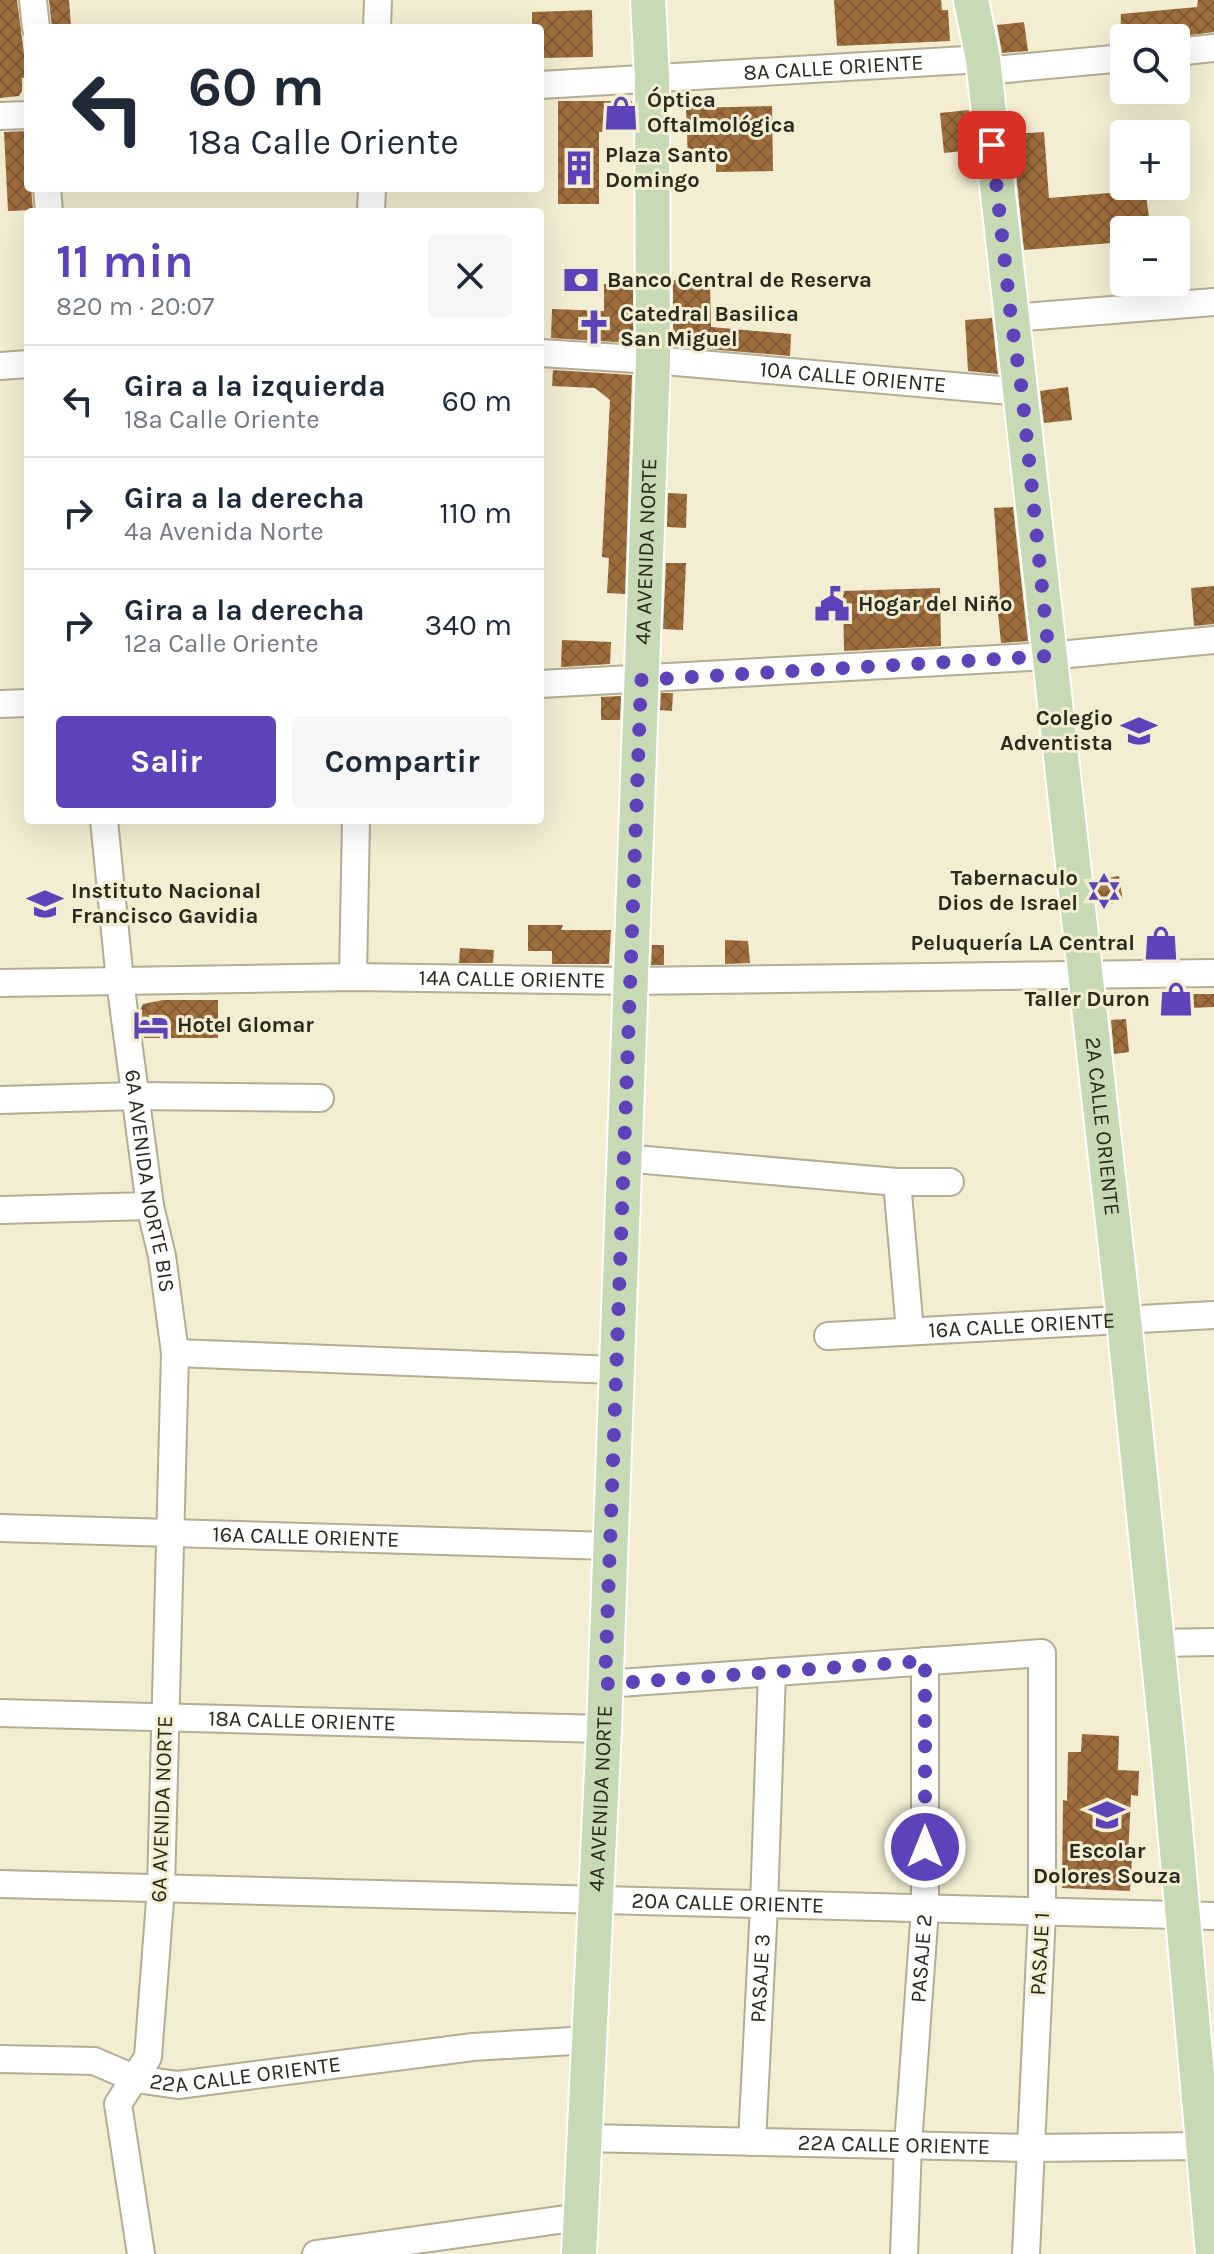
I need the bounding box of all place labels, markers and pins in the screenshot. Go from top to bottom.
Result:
place label: Óptica Oftalmológica [647,86,795,138]
shop icon: Óptica Oftalmológica [602,94,640,132]
pin [958,111,1026,179]
place label: Plaza Santo Domingo [605,142,728,193]
building icon: Plaza Santo Domingo [560,149,598,187]
bank icon: Banco Central de Reserva [562,261,600,299]
place label: Banco Central de Reserva [607,267,872,293]
place label: Catedral Basilica San Miguel [620,301,799,352]
church icon: Catedral Basilica San Miguel [575,308,613,346]
public building icon: Hogar del Niño [813,585,851,623]
place label: Hogar del Niño [858,591,1012,617]
place label: Colegio Adventista [1000,705,1113,756]
school or university icon: Colegio Adventista [1120,712,1158,750]
place label: Tabernaculo Dios de Israel [937,865,1078,916]
synagogue icon: Tabernaculo Dios de Israel [1085,872,1123,910]
place label: Instituto Nacional Francisco Gavidia [71,878,261,929]
school or university icon: Instituto Nacional Francisco Gavidia [26,885,64,923]
shop icon: Peluquería LA Central [1142,924,1180,962]
place label: Peluquería LA Central [911,930,1135,956]
shop icon: Taller Duron [1157,980,1195,1018]
place label: Taller Duron [1025,986,1150,1012]
hotel icon: Hotel Glomar [132,1006,170,1044]
place label: Hotel Glomar [177,1012,314,1038]
school or university icon: Escolar Dolores Souza [1088,1796,1126,1834]
place label: Escolar Dolores Souza [1033,1838,1181,1889]

